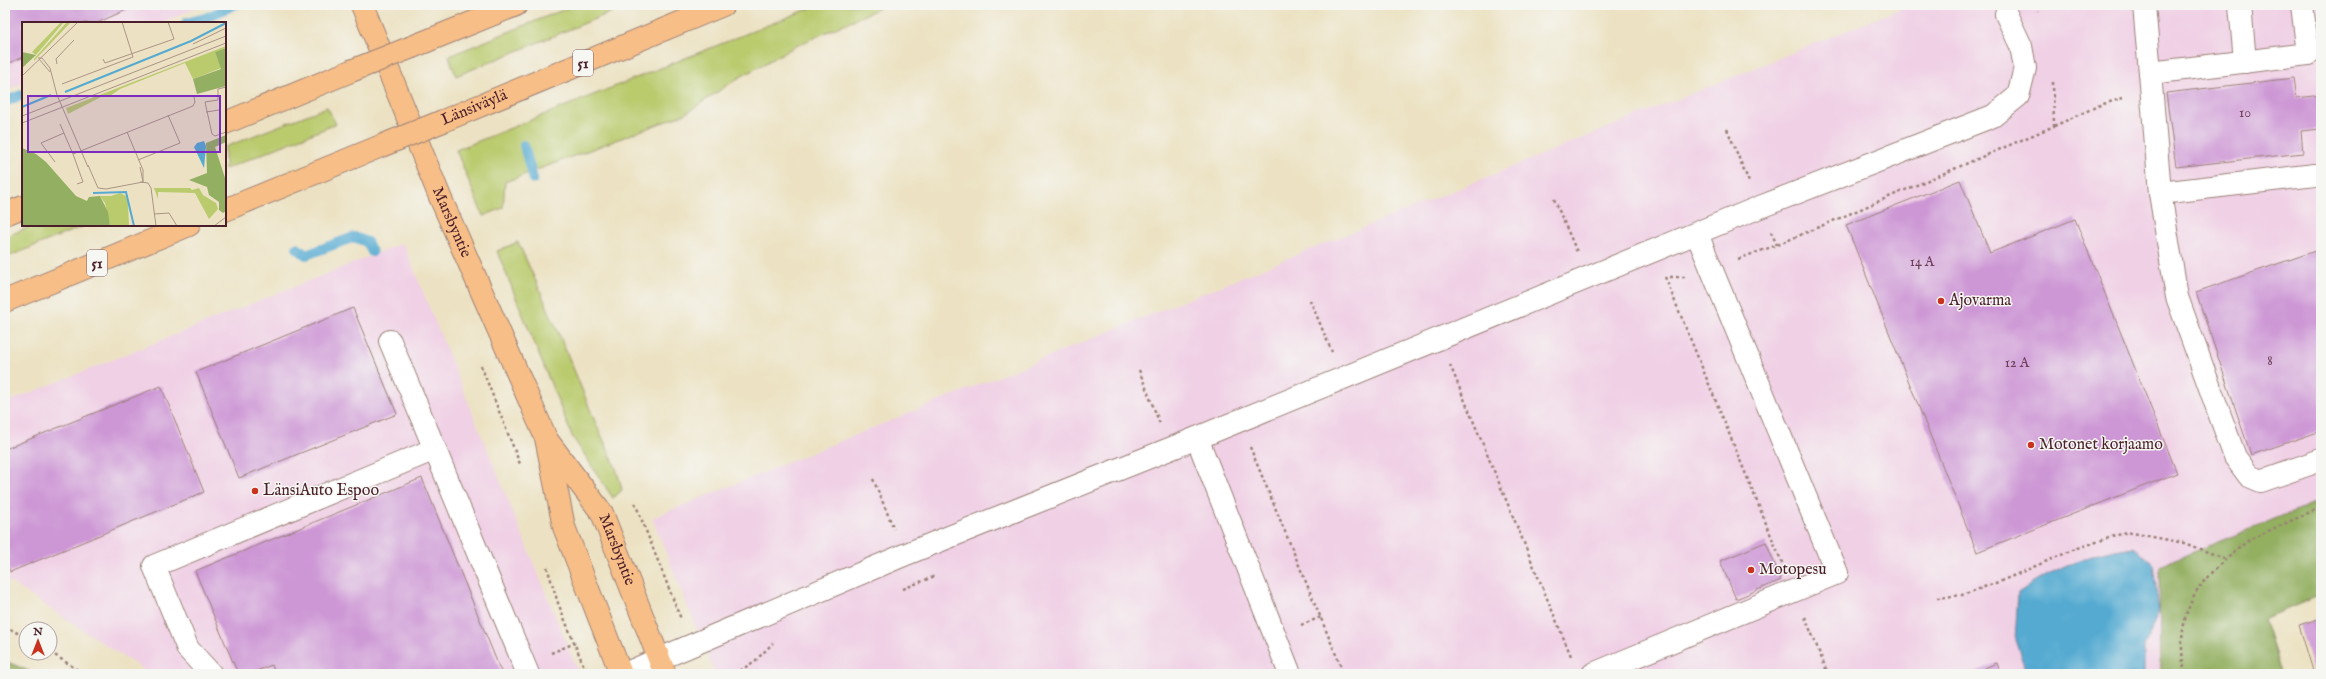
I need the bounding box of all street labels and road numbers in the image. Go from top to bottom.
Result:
road number: 51 [573,50,593,76]
street label: Länsiväylä [438,85,510,131]
street label: Marsbyntie [427,184,475,261]
road number: 51 [87,250,107,276]
street label: Marsbyntie [593,511,639,589]

